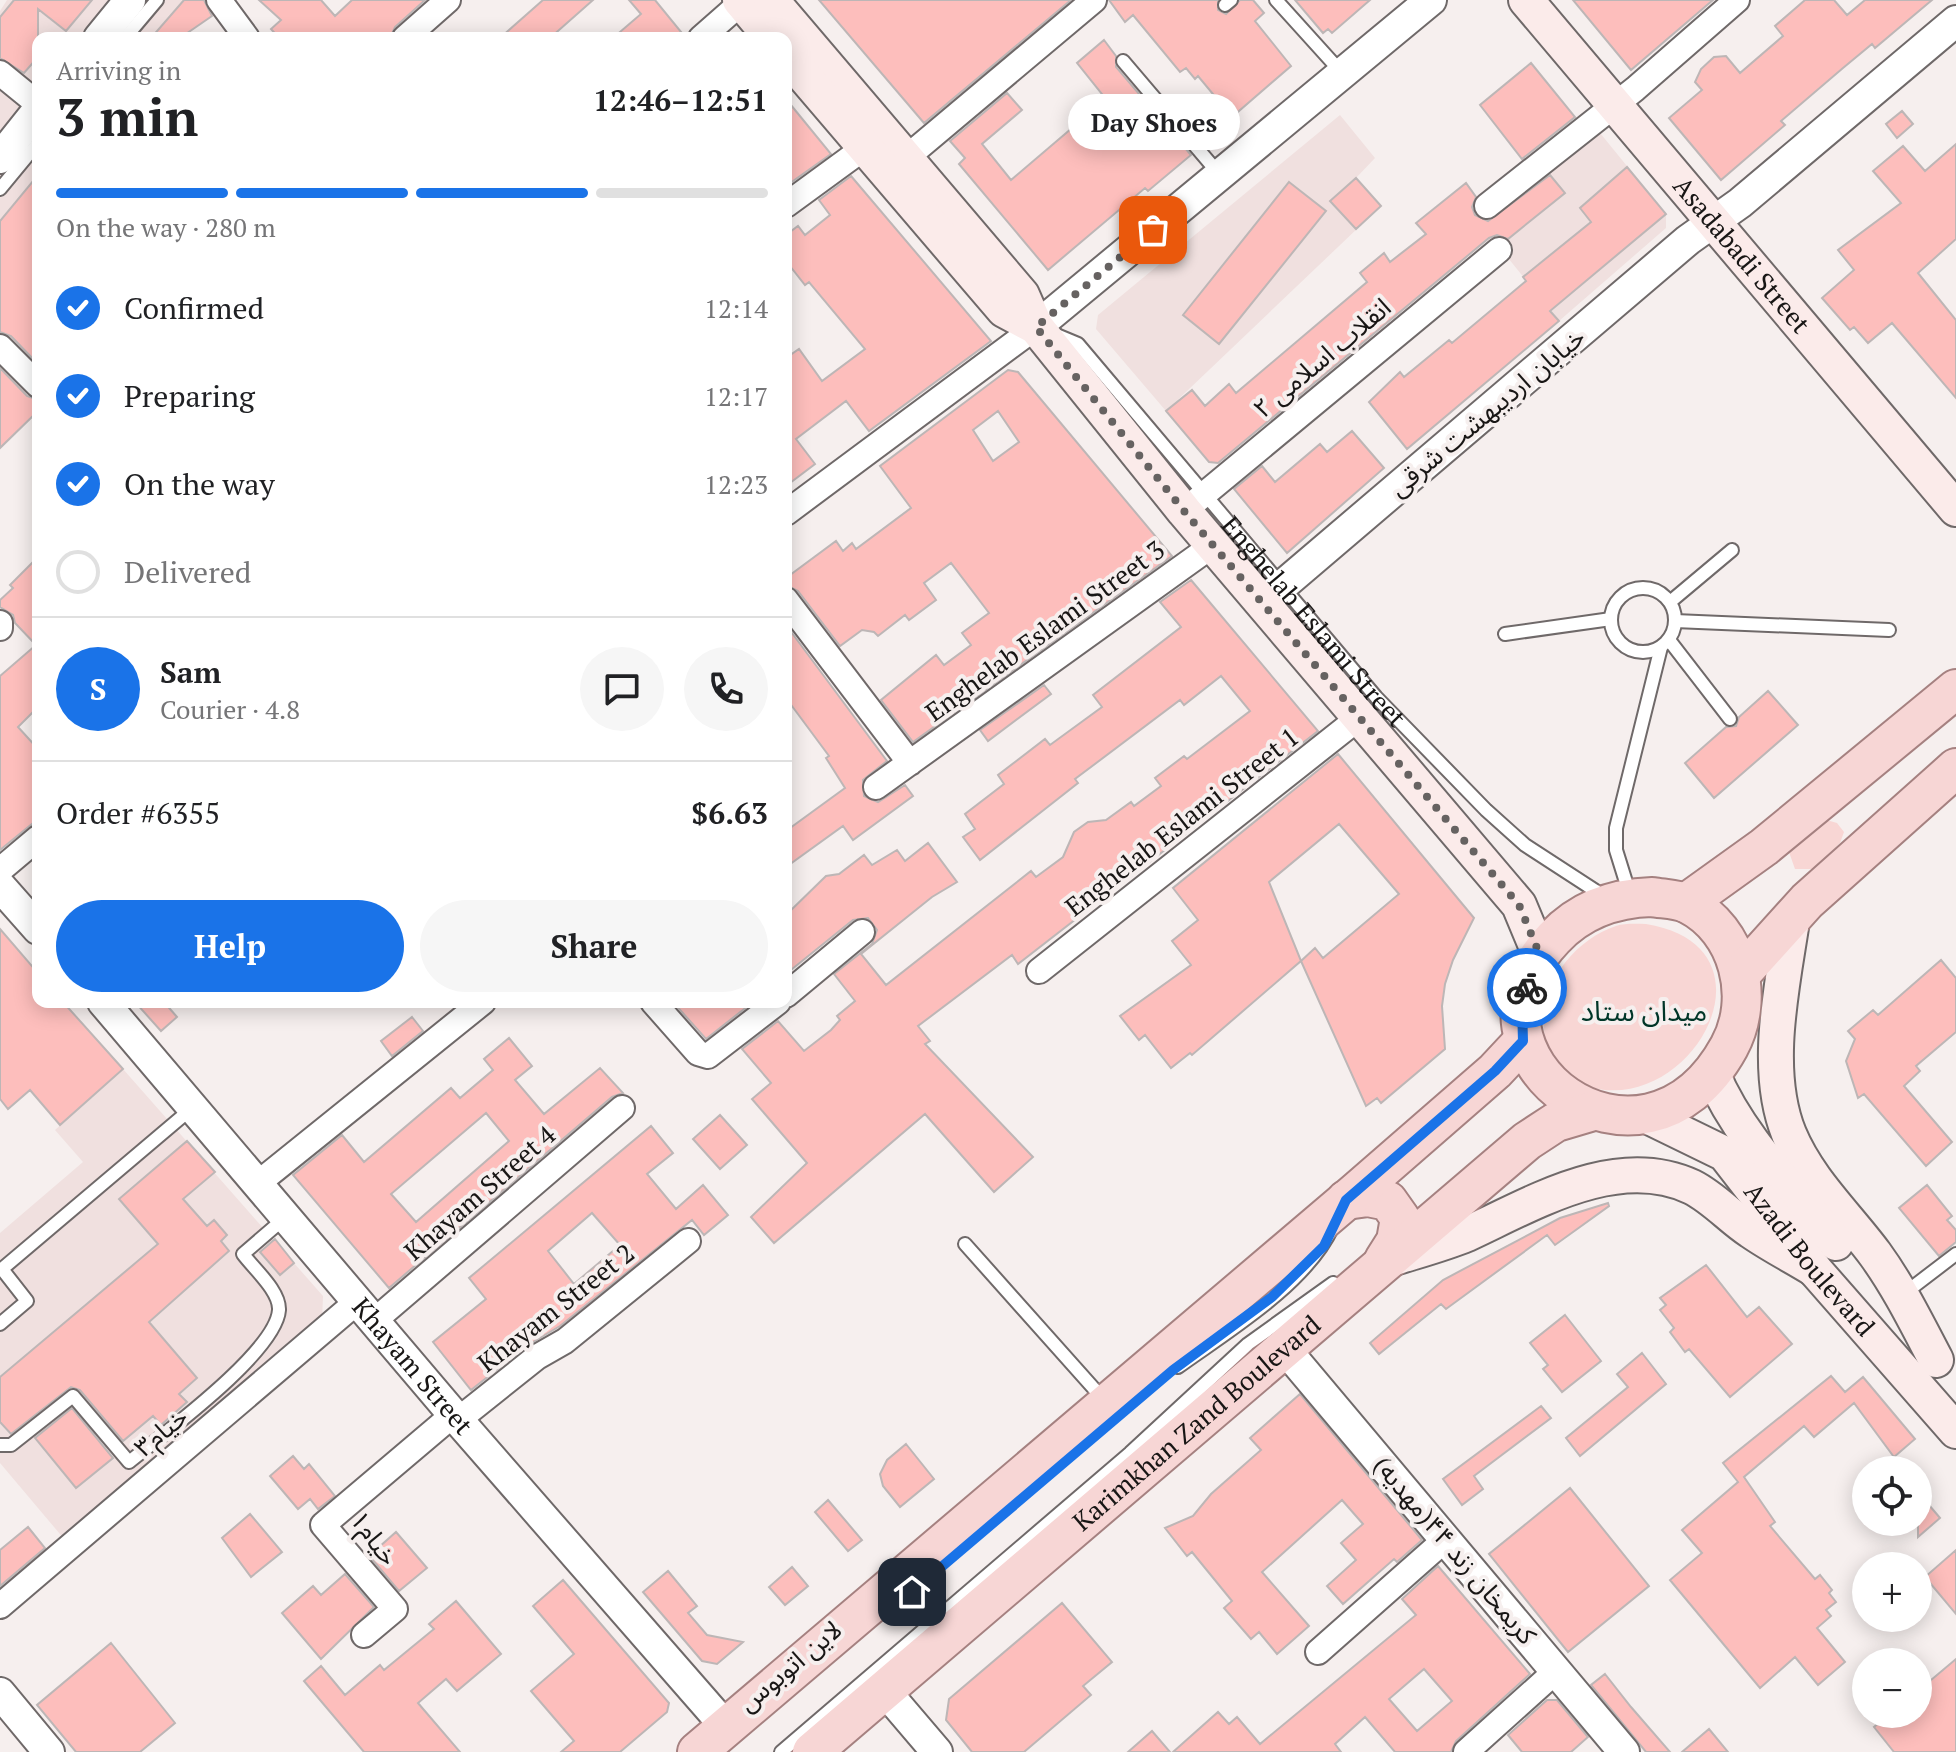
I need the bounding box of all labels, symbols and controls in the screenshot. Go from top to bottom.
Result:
text: Arriving in [56,53,181,87]
text: 12:46–12:51 [593,80,768,120]
text: 3 min [56,82,198,151]
callout: Day Shoes [1067,94,1239,150]
text: Day Shoes [1091,105,1217,139]
street label: Asadabadi Street [1666,169,1818,340]
pin [1119,196,1187,264]
icon: bag [1131,208,1175,252]
text: On the way · 280 m [56,210,276,244]
icon: check [56,286,100,330]
text: Confirmed [124,288,264,328]
street label: ۲ انقلاب اسلامی [1245,290,1397,425]
text: 12:14 [704,291,768,325]
street label: خیابان اردیبهشت شرقی [1381,319,1592,503]
icon: check [56,374,100,418]
text: Preparing [124,376,255,416]
text: 12:17 [704,379,768,413]
icon: check [56,462,100,506]
text: On the way [124,464,275,504]
text: 12:23 [704,467,768,501]
street label: Enghelab Eslami Street [1214,508,1414,734]
street label: Enghelab Eslami Street 3 [918,532,1171,728]
text: Delivered [124,552,251,592]
button: chat [580,647,664,731]
button: phone [684,647,768,731]
text: Sam [160,652,221,692]
text: S [90,669,106,709]
text: Courier · 4.8 [160,692,300,726]
street label: Enghelab Eslami Street 1 [1058,719,1305,923]
text: Order #6355 [56,793,220,833]
text: $6.63 [691,793,768,833]
button: Help [56,900,404,992]
button: Share [420,900,768,992]
courier [1487,948,1567,1028]
icon: bike [1505,966,1549,1010]
district label: میدان ستاد [1581,992,1707,1029]
street label: Khayam Street 4 [397,1117,562,1267]
street label: Azadi Boulevard [1737,1175,1883,1343]
street label: Khayam Street 2 [470,1235,641,1379]
street label: Khayam Street [345,1290,481,1442]
street label: Karimkhan Zand Boulevard [1065,1307,1327,1538]
street label: خیام۳ [126,1399,197,1467]
street label: کریمخان زند ۴۴(مهدیه) [1367,1448,1545,1651]
map controls [1852,1456,1932,1728]
button: locate [1852,1456,1932,1536]
street label: ۱خیام [340,1503,406,1574]
button: + [1852,1552,1932,1632]
pin [878,1558,946,1626]
icon: home [890,1570,934,1614]
street label: لاین اتوبوس [730,1612,848,1718]
button: − [1852,1648,1932,1728]

